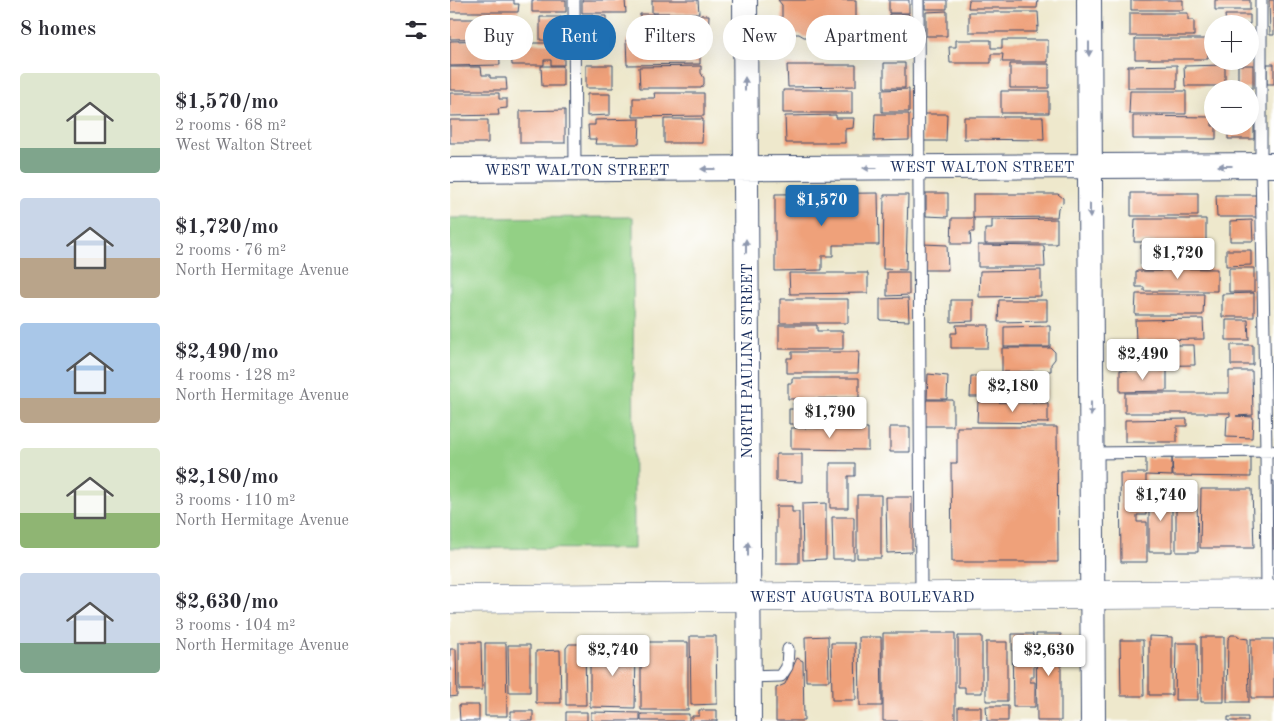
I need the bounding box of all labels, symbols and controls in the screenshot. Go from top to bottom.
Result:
chip: Buy [465,15,533,60]
chip: Rent [543,15,616,60]
chip: Filters [626,15,713,60]
chip: New [723,15,796,60]
chip: Apartment [806,15,926,60]
map controls [1204,15,1259,135]
button: + [1204,15,1259,70]
icon: filters [402,16,430,44]
text: 8 homes [20,19,96,40]
one-way arrow [1085,41,1093,57]
one-way arrow [741,75,749,91]
button: − [1204,80,1259,135]
text: $1,570/mo [175,92,279,113]
icon: home [60,93,120,153]
text: 2 rooms · 68 m² [175,118,286,134]
text: West Walton Street [175,138,312,154]
street label: WEST WALTON STREET [889,161,1075,176]
one-way arrow [1217,162,1233,170]
street label: WEST WALTON STREET [484,164,670,179]
one-way arrow [862,164,878,172]
one-way arrow [700,165,716,173]
pin: $1,570 [781,184,863,227]
text: $1,570 [797,193,847,209]
one-way arrow [1086,203,1094,219]
text: $1,720/mo [175,217,279,238]
icon: home [60,218,120,278]
one-way arrow [742,238,750,254]
pin: $1,720 [1137,238,1219,280]
text: 2 rooms · 76 m² [175,243,286,259]
text: $1,720 [1153,246,1203,262]
text: North Hermitage Avenue [175,263,349,279]
street label: NORTH PAULINA STREET [741,263,756,459]
pin: $2,490 [1102,338,1184,381]
text: $2,490/mo [175,342,279,363]
icon: home [60,343,120,403]
text: $2,490 [1118,347,1168,363]
text: 4 rooms · 128 m² [175,368,295,384]
pin: $2,180 [972,370,1054,413]
text: $2,180 [988,379,1038,395]
text: North Hermitage Avenue [175,388,349,404]
pin: $1,790 [789,396,871,439]
one-way arrow [1087,401,1095,417]
text: $1,790 [805,405,855,421]
text: $2,180/mo [175,467,279,488]
icon: home [60,468,120,528]
pin: $1,740 [1120,480,1202,522]
text: $1,740 [1136,488,1186,504]
text: 3 rooms · 110 m² [175,493,295,509]
text: North Hermitage Avenue [175,513,349,529]
one-way arrow [744,540,752,556]
street label: WEST AUGUSTA BOULEVARD [750,591,974,606]
text: $2,630/mo [175,592,279,613]
icon: home [60,593,120,653]
text: 3 rooms · 104 m² [175,618,295,634]
pin: $2,740 [572,634,654,677]
pin: $2,630 [1008,634,1090,677]
text: North Hermitage Avenue [175,638,349,654]
text: $2,740 [588,643,638,659]
text: $2,630 [1024,643,1074,659]

